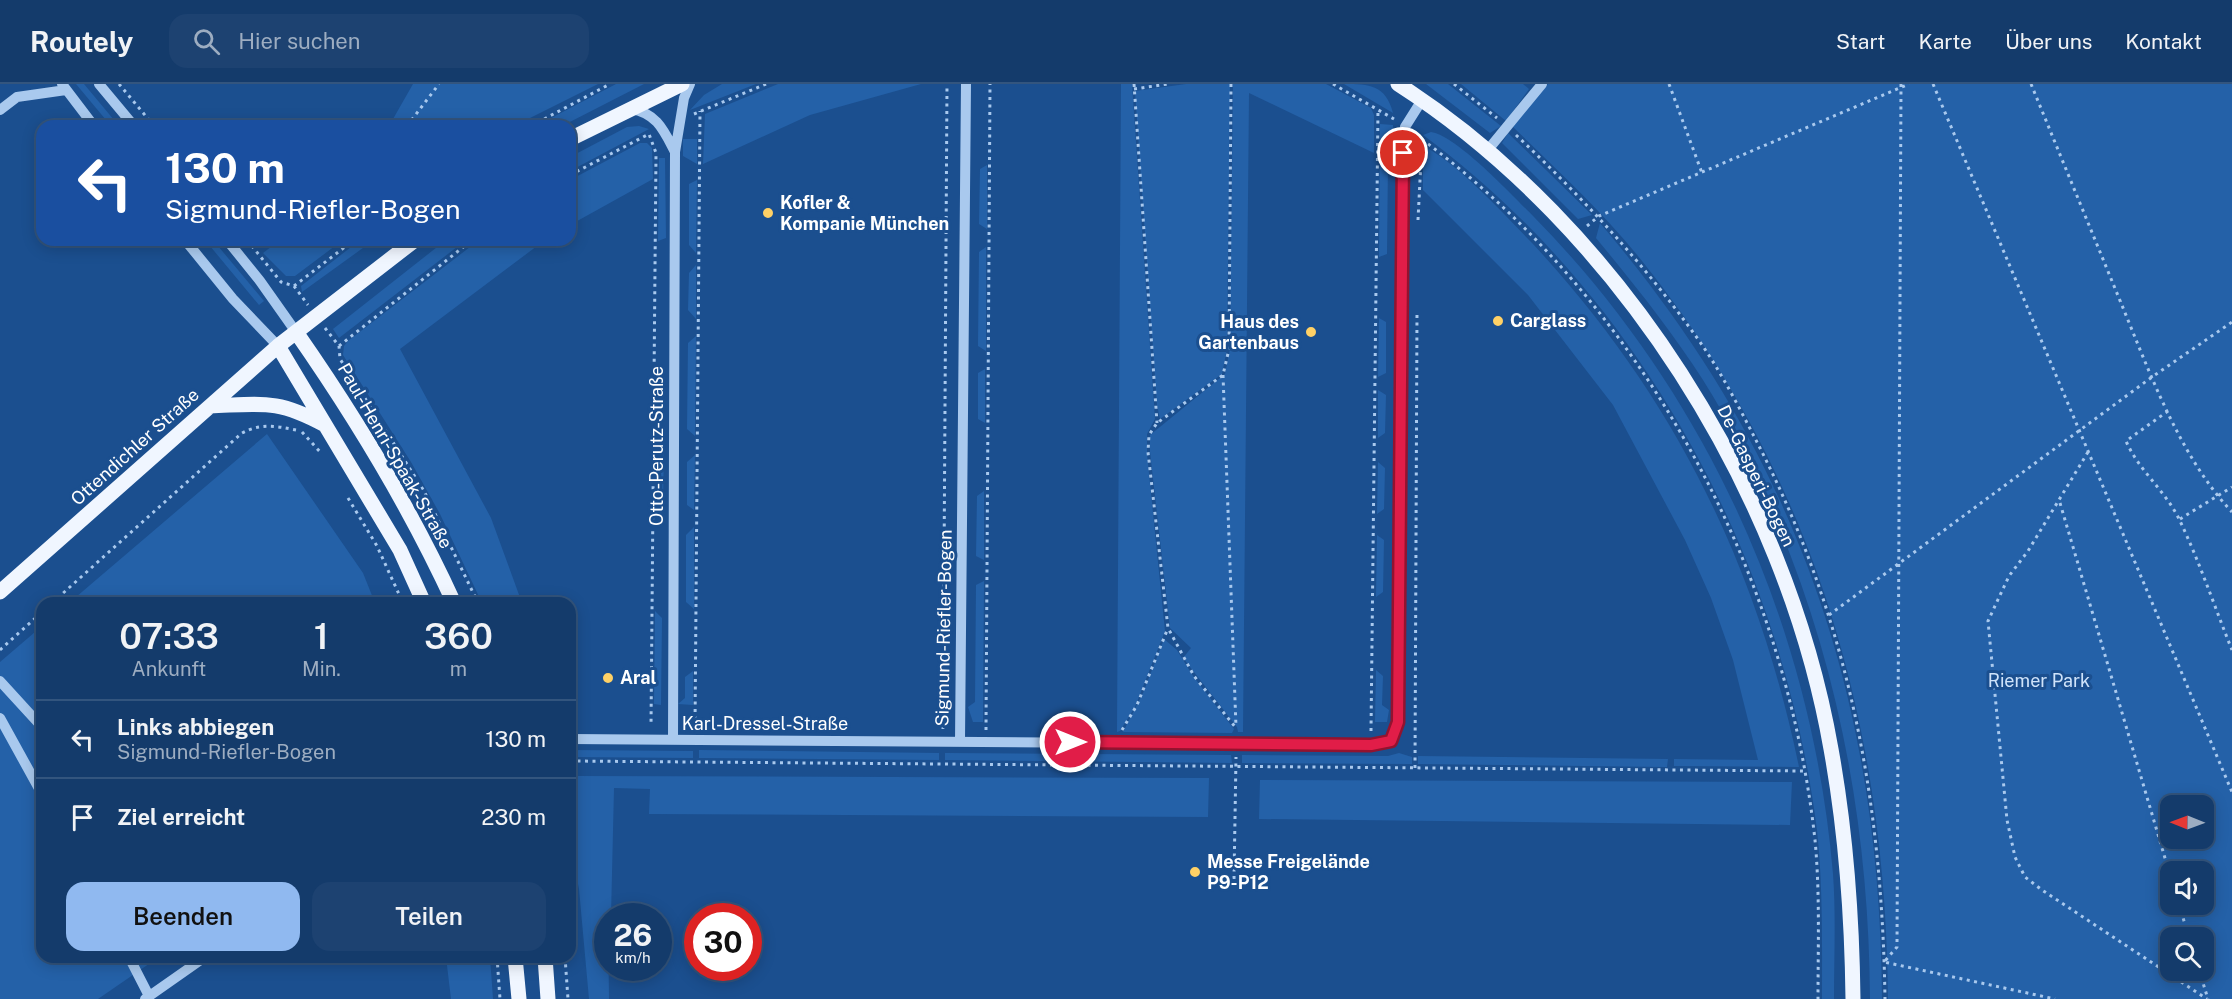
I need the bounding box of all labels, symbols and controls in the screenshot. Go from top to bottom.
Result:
search box [169,14,589,68]
text: Routely [30,25,133,58]
icon: search [190,25,223,58]
text: Hier suchen [238,28,361,54]
text: Start [1836,29,1885,54]
text: Karte [1918,29,1972,54]
text: Über uns [2005,29,2092,54]
text: Kontakt [2125,29,2202,54]
pin [1377,127,1428,178]
icon: arrive [1386,136,1419,169]
text: 130 m [165,143,285,192]
icon: left [66,144,144,222]
place label: Kofler & Kompanie München [780,192,949,234]
text: Sigmund-Riefler-Bogen [165,193,461,225]
marker: Kofler & Kompanie München [761,206,775,220]
place label: Carglass [1510,310,1586,331]
place label: Haus des Gartenbaus [1198,311,1299,353]
marker: Carglass [1491,314,1505,328]
marker: Haus des Gartenbaus [1304,325,1318,339]
street label: Paul-Henri-Spaak-Straße [334,359,457,552]
street label: Otto-Perutz-Straße [646,366,667,526]
street label: Ottendichler Straße [66,384,203,510]
street label: De-Gasperi-Bogen [1713,402,1800,550]
street label: Sigmund-Riefler-Bogen [931,529,956,727]
text: 07:33 [119,615,219,657]
text: 1 [314,615,329,657]
text: 360 [424,615,493,657]
text: Ankunft [132,657,206,681]
text: Min. [302,657,341,681]
text: m [450,657,467,681]
place label: Aral [620,667,656,688]
park label: Riemer Park [1988,670,2090,691]
marker: Aral [601,671,615,685]
position arrow [1038,710,1102,774]
street label: Karl-Dressel-Straße [682,713,848,734]
text: Links abbiegen [117,714,274,740]
icon: left [66,723,99,756]
text: 130 m [485,726,546,752]
text: Sigmund-Riefler-Bogen [117,740,336,764]
north arrow [2160,795,2214,849]
map controls [2160,795,2214,981]
icon: arrive [66,801,99,834]
text: Ziel erreicht [117,804,245,830]
text: 230 m [481,804,546,830]
place label: Messe Freigelände P9-P12 [1207,851,1370,893]
button: sound [2160,861,2214,915]
marker: Messe Freigelände P9-P12 [1188,865,1202,879]
button: Beenden [66,882,300,951]
button: Teilen [312,882,546,951]
speed limit sign: 30 [684,903,762,981]
text: 26 [614,917,652,953]
button: search [2160,927,2214,981]
text: km/h [615,949,651,966]

